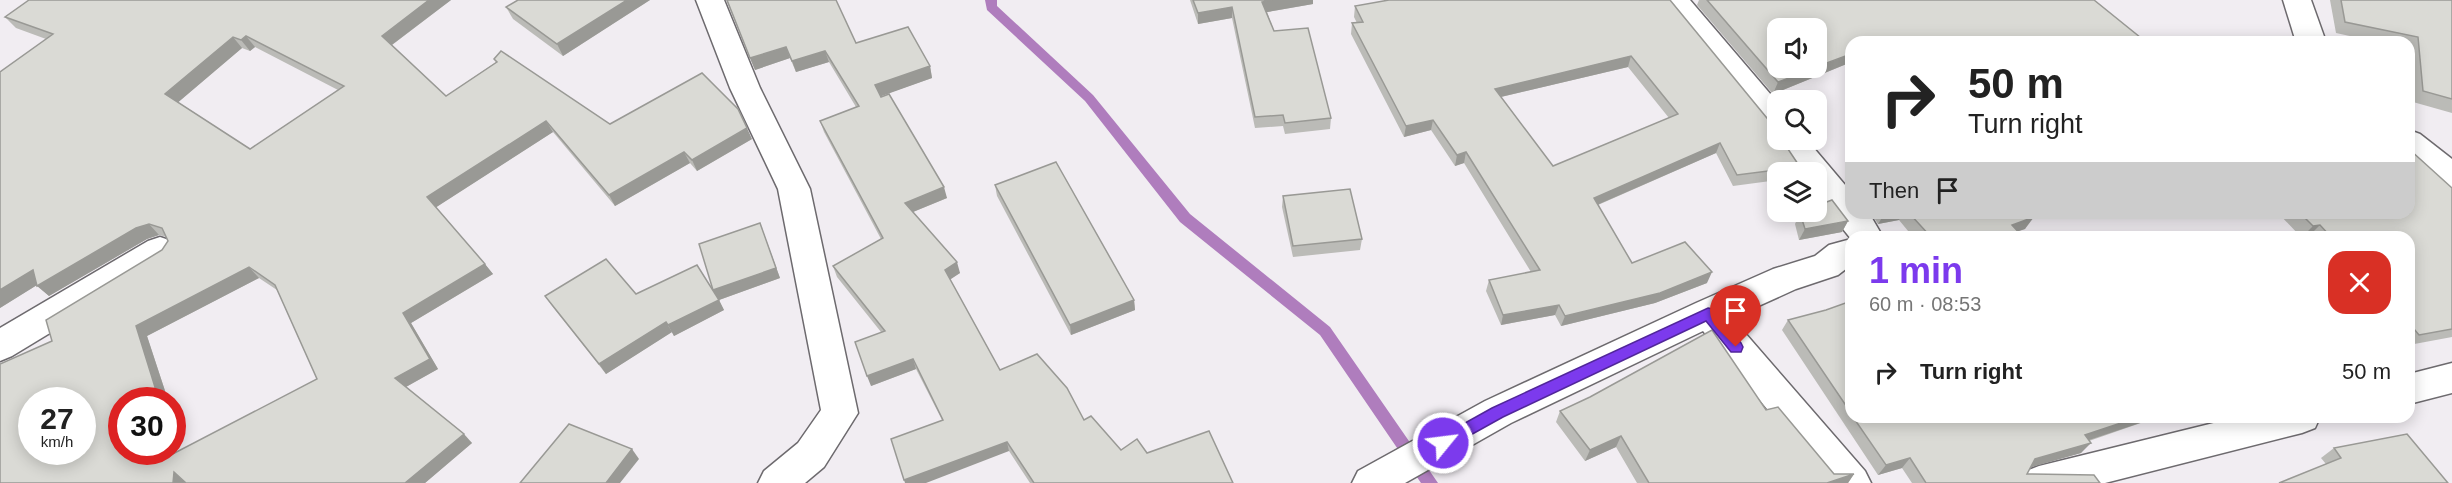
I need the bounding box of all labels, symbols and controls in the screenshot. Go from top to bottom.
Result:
map controls [1767,18,1827,222]
button: sound [1767,18,1827,78]
icon: right [1869,60,1947,138]
text: 50 m [1968,60,2064,107]
button: search [1767,90,1827,150]
text: Turn right [1968,109,2083,139]
button: layers [1767,162,1827,222]
icon: arrive [1931,174,1964,207]
text: Then [1869,178,1919,203]
text: 1 min [1869,250,1963,291]
button: close [2328,251,2391,314]
pin [1710,285,1761,347]
text: 60 m · 08:53 [1869,293,1981,315]
icon: arrive [1719,294,1752,327]
icon: right [1869,356,1902,389]
text: Turn right [1920,359,2022,384]
text: 50 m [2342,359,2391,384]
speed limit sign: 30 [108,387,186,465]
text: 27 [40,402,74,435]
position arrow [1411,411,1475,475]
text: km/h [41,433,73,450]

